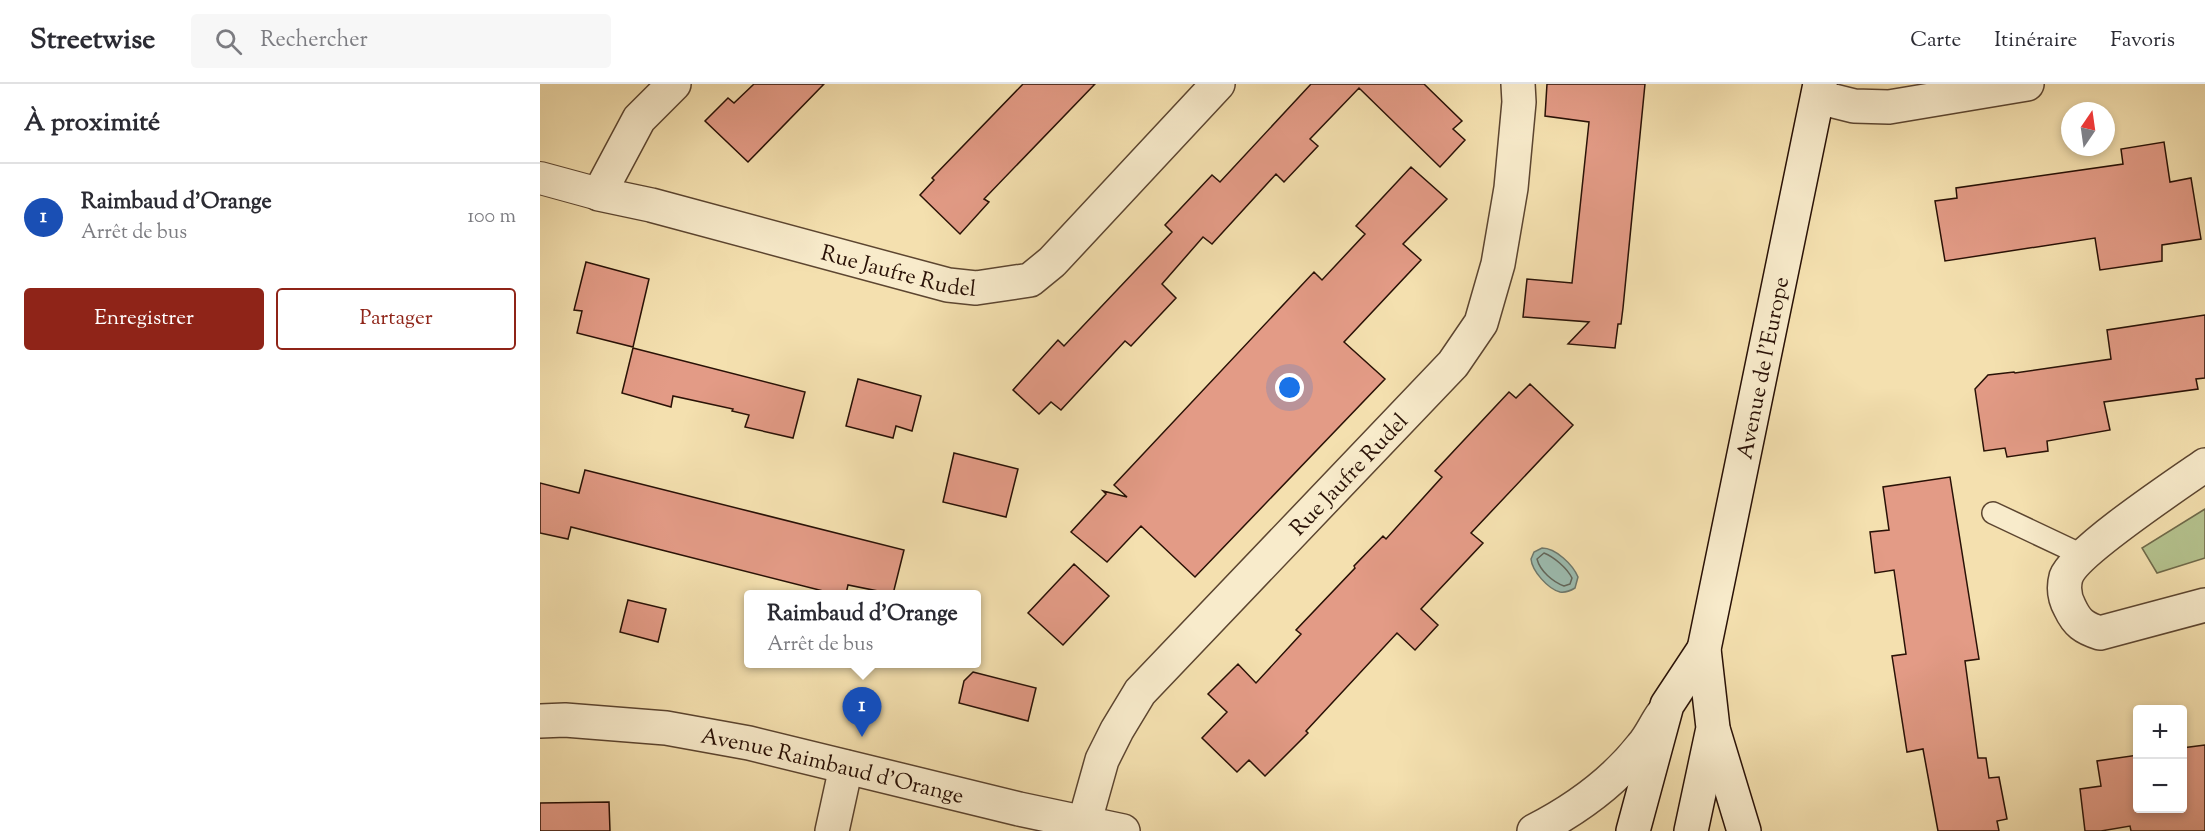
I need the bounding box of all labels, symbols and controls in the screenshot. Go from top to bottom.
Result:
search box [191,14,611,68]
text: Streetwise [30,21,155,61]
icon: search [212,25,245,58]
text: Rechercher [260,25,368,57]
text: Carte [1910,26,1961,56]
text: Itinéraire [1994,26,2077,56]
text: Favoris [2110,26,2175,56]
north arrow [2061,102,2115,156]
text: À proximité [24,105,160,142]
text: Raimbaud d'Orange [81,187,272,219]
text: 1 [40,203,47,232]
text: 100 m [467,203,516,232]
text: Arrêt de bus [81,219,187,248]
street label: Rue Jaufre Rudel [817,238,977,307]
street label: Avenue de l'Europe [1730,274,1799,462]
button: Enregistrer [24,288,264,350]
button: Partager [276,288,516,350]
your location [1275,373,1304,402]
street label: Rue Jaufre Rudel [1284,407,1417,544]
popup [744,590,981,668]
text: Raimbaud d'Orange [767,599,958,631]
text: Arrêt de bus [767,631,873,660]
pin: 1 [842,688,882,737]
map controls [2133,705,2187,813]
button: + [2133,705,2187,759]
street label: Avenue Raimbaud d'Orange [698,722,967,814]
button: − [2133,759,2187,813]

